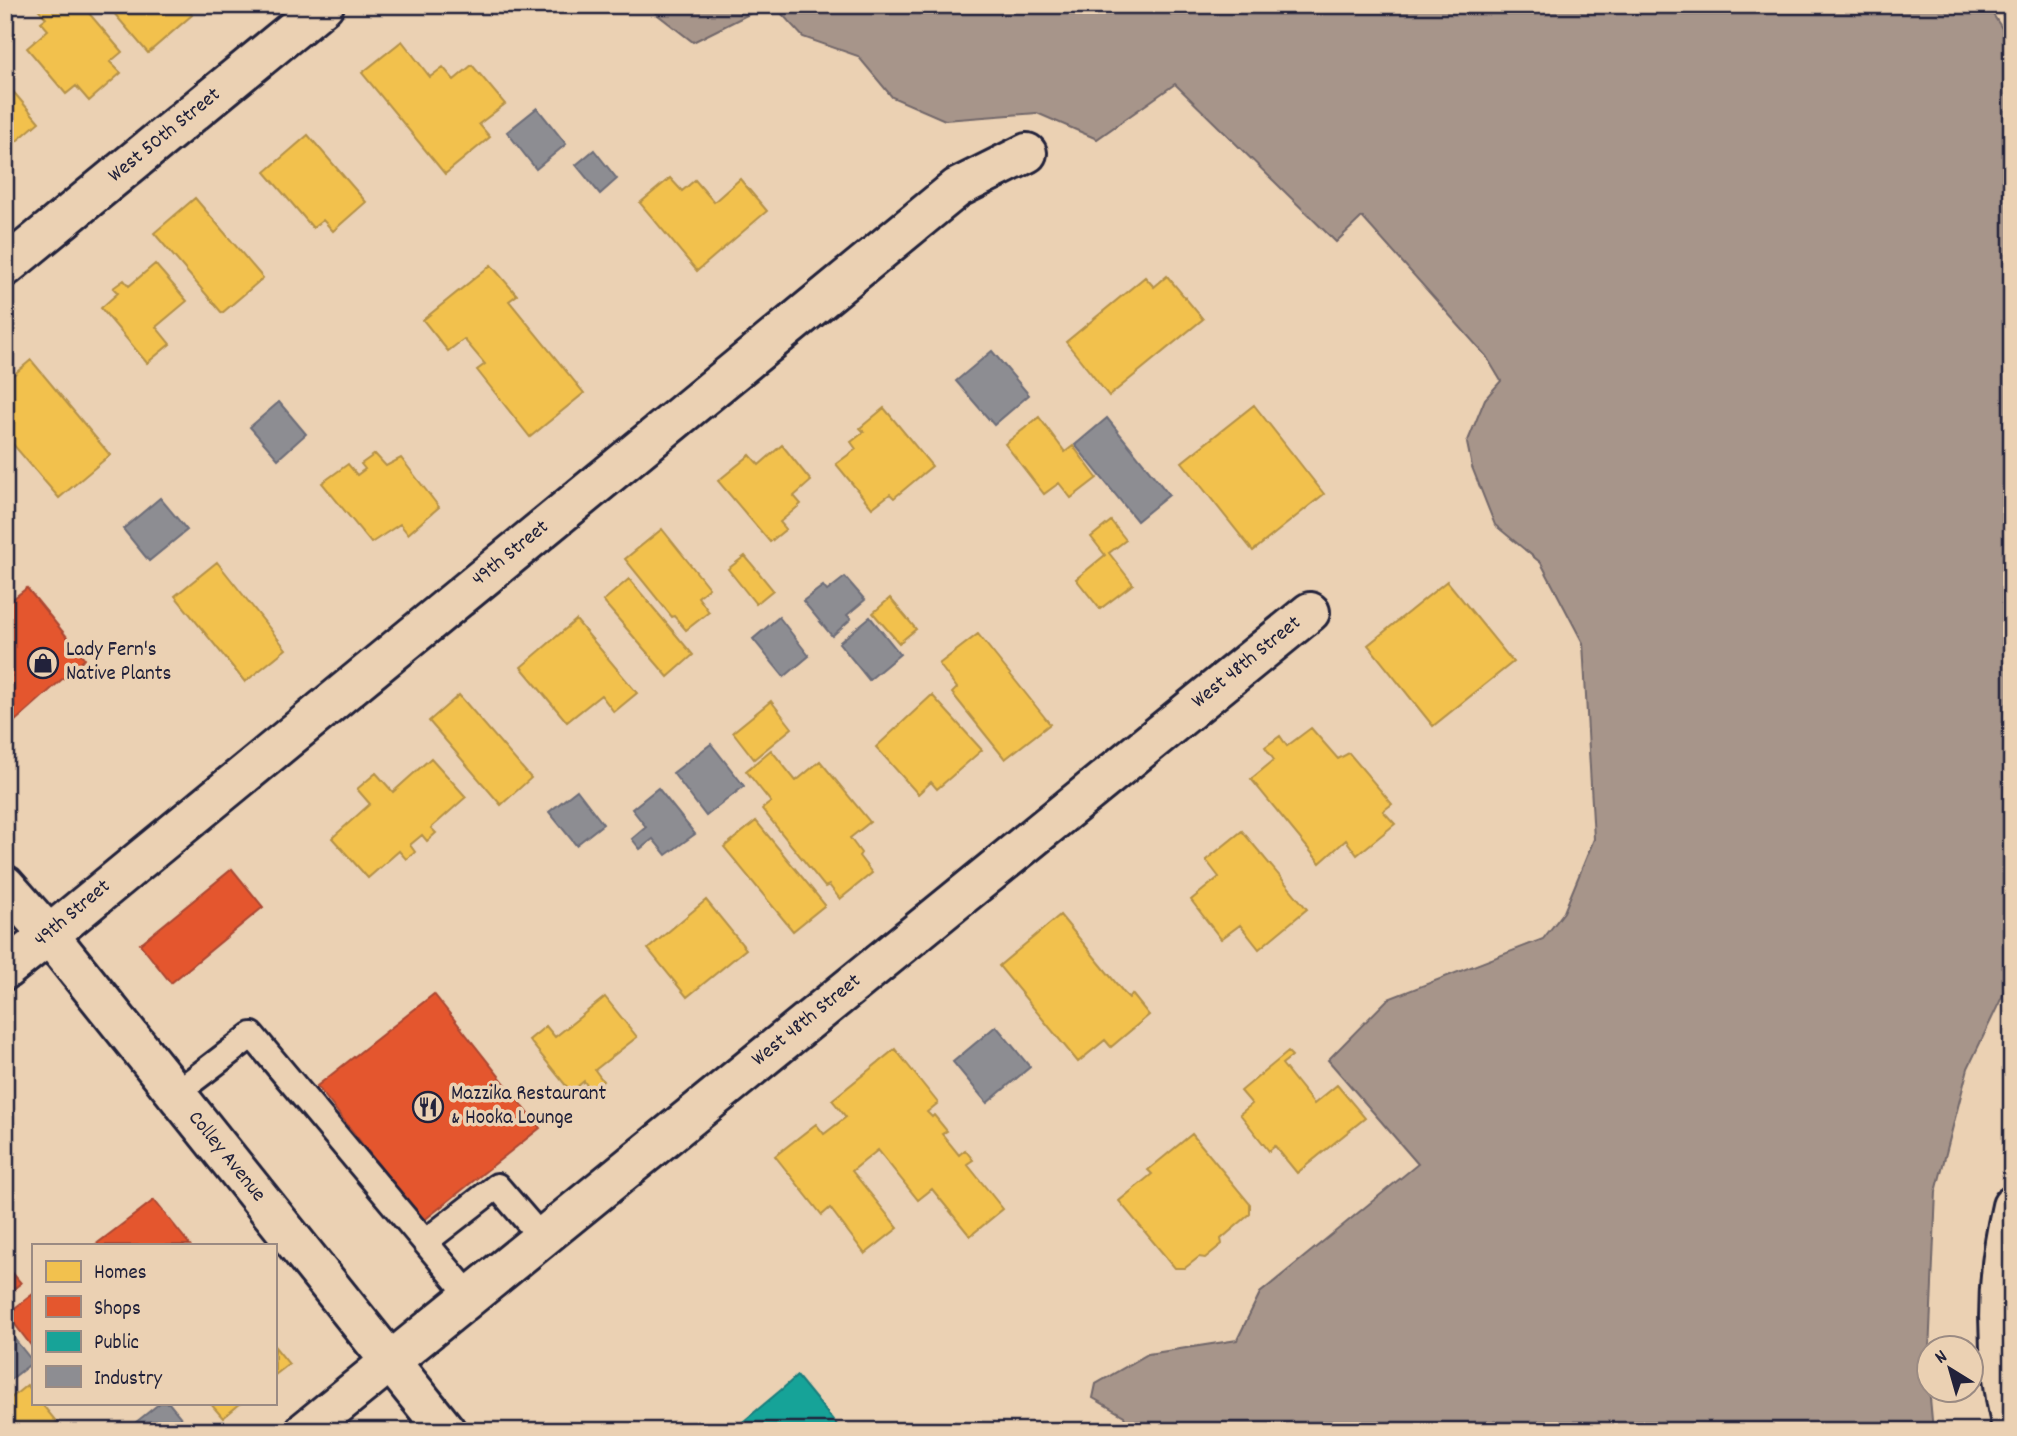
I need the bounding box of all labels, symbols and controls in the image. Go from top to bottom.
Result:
street label: West 50th Street [102,81,228,191]
street label: 49th Street [466,513,556,594]
street label: West 48th Street [1186,609,1308,717]
place label: Lady Fern's Native Plants [66,636,171,690]
shop icon: Lady Fern's Native Plants [26,646,60,680]
street label: 49th Street [28,873,118,955]
street label: West 48th Street [746,967,868,1075]
place label: Mazzika Restaurant & Hooka Lounge [451,1080,607,1134]
restaurant icon: Mazzika Restaurant & Hooka Lounge [411,1090,445,1124]
street label: Colley Avenue [180,1105,272,1209]
legend [32,1244,276,1404]
text: Homes [94,1259,147,1289]
text: Shops [94,1295,141,1325]
text: Public [94,1329,139,1359]
north arrow [1916,1334,1986,1404]
text: N [1930,1345,1954,1372]
text: Industry [94,1365,162,1395]

